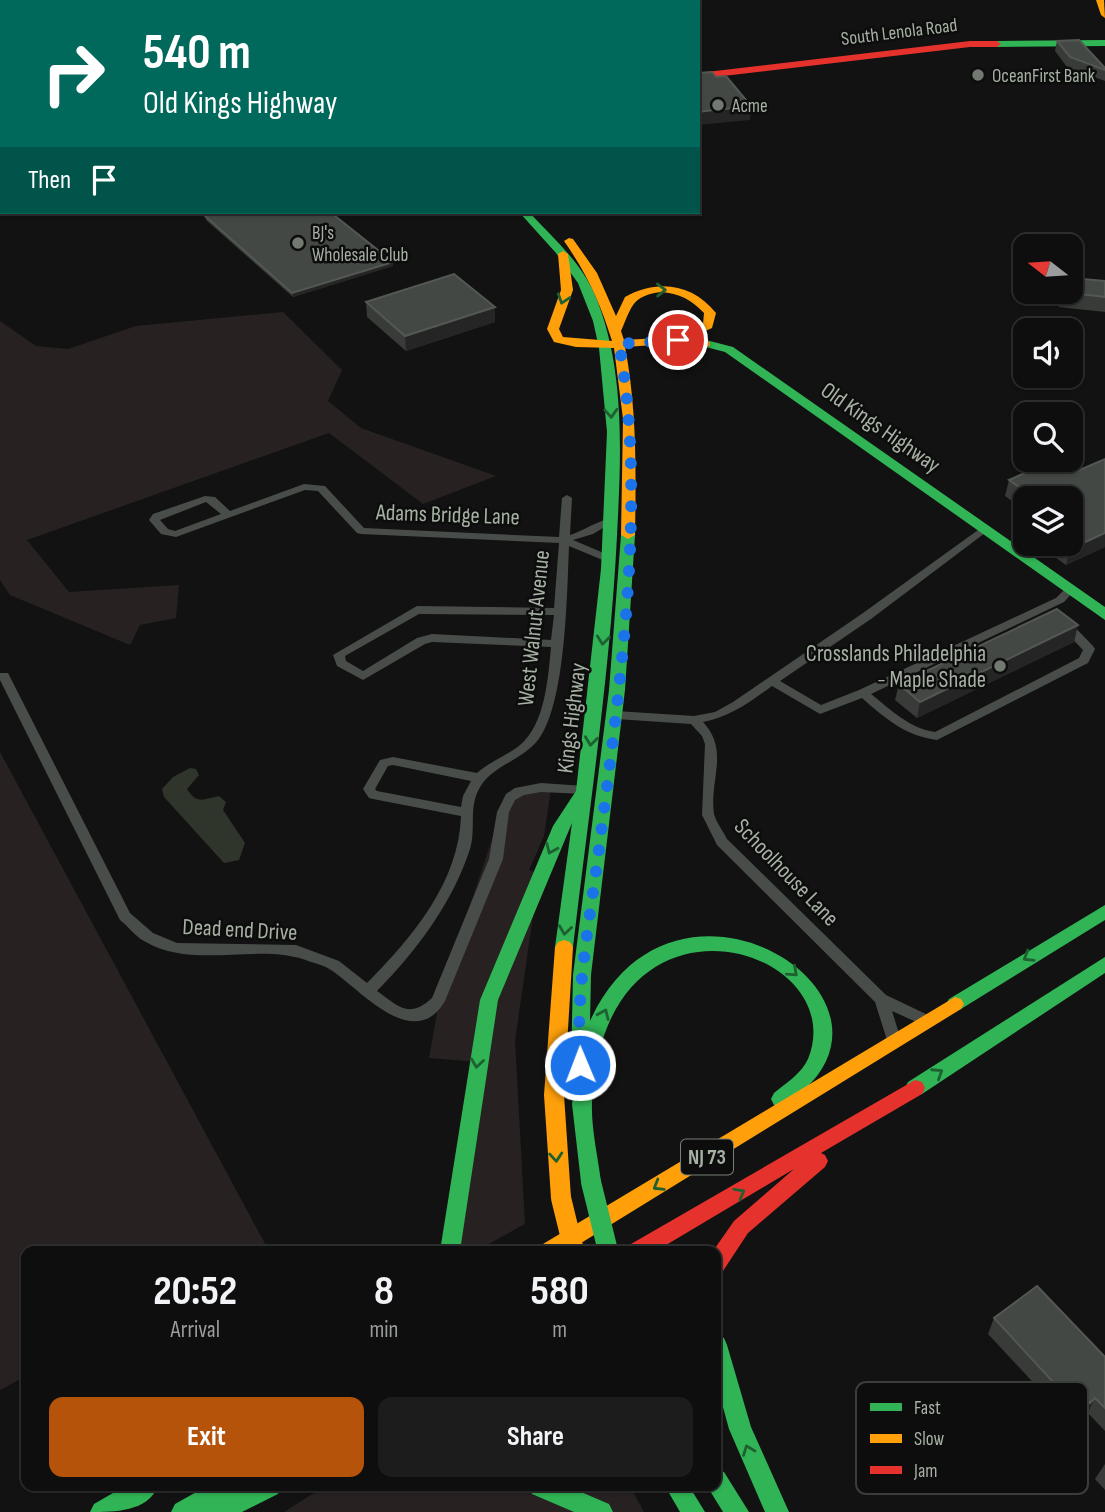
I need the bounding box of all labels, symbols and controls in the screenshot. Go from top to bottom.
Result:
street label: South Lenola Road [840,14,959,51]
text: 540 m [143,24,251,83]
icon: right [28,28,119,119]
place label: OceanFirst Bank [992,65,1096,88]
marker: OceanFirst Bank [970,67,986,83]
text: Old Kings Highway [143,84,337,123]
place label: Acme [731,95,768,118]
marker: Acme [710,97,726,113]
icon: arrive [85,161,123,199]
text: Then [28,165,71,196]
place label: BJ's Wholesale Club [312,222,408,267]
north arrow [1013,234,1083,304]
map controls [1013,234,1083,556]
marker: BJ's Wholesale Club [290,235,306,251]
one-way arrow [657,282,667,298]
one-way arrow [557,293,572,305]
pin [648,310,708,370]
button: sound [1013,318,1083,388]
icon: arrive [659,321,697,359]
street label: Old Kings Highway [815,376,946,479]
button: search [1013,402,1083,472]
one-way arrow [603,407,618,418]
button: layers [1013,486,1083,556]
street label: Adams Bridge Lane [375,498,520,532]
street label: West Walnut Avenue [512,549,556,707]
one-way arrow [596,635,611,646]
place label: Crosslands Philadelphia - Maple Shade [806,640,986,694]
marker: Crosslands Philadelphia - Maple Shade [992,658,1008,674]
street label: Kings Highway [551,661,593,775]
one-way arrow [584,735,599,747]
street label: Schoolhouse Lane [728,813,845,932]
one-way arrow [545,841,559,854]
street label: Dead end Drive [182,913,298,947]
one-way arrow [558,924,573,936]
one-way arrow [1022,949,1035,962]
one-way arrow [785,964,798,977]
one-way arrow [596,1009,610,1021]
position arrow [543,1028,617,1102]
one-way arrow [470,1057,485,1068]
one-way arrow [930,1068,943,1081]
road number: NJ 73 [681,1140,733,1174]
one-way arrow [549,1151,564,1163]
one-way arrow [653,1178,666,1191]
one-way arrow [732,1188,745,1201]
text: 20:52 [153,1266,237,1317]
text: 8 [374,1266,394,1317]
text: 580 [531,1266,589,1317]
text: Arrival [171,1316,220,1344]
text: min [369,1316,398,1344]
text: m [552,1316,567,1344]
legend [856,1382,1088,1494]
button: Exit [49,1397,364,1477]
button: Share [378,1397,693,1477]
text: Fast [914,1397,941,1420]
text: Slow [914,1428,944,1451]
one-way arrow [742,1445,756,1457]
text: Jam [913,1460,937,1483]

